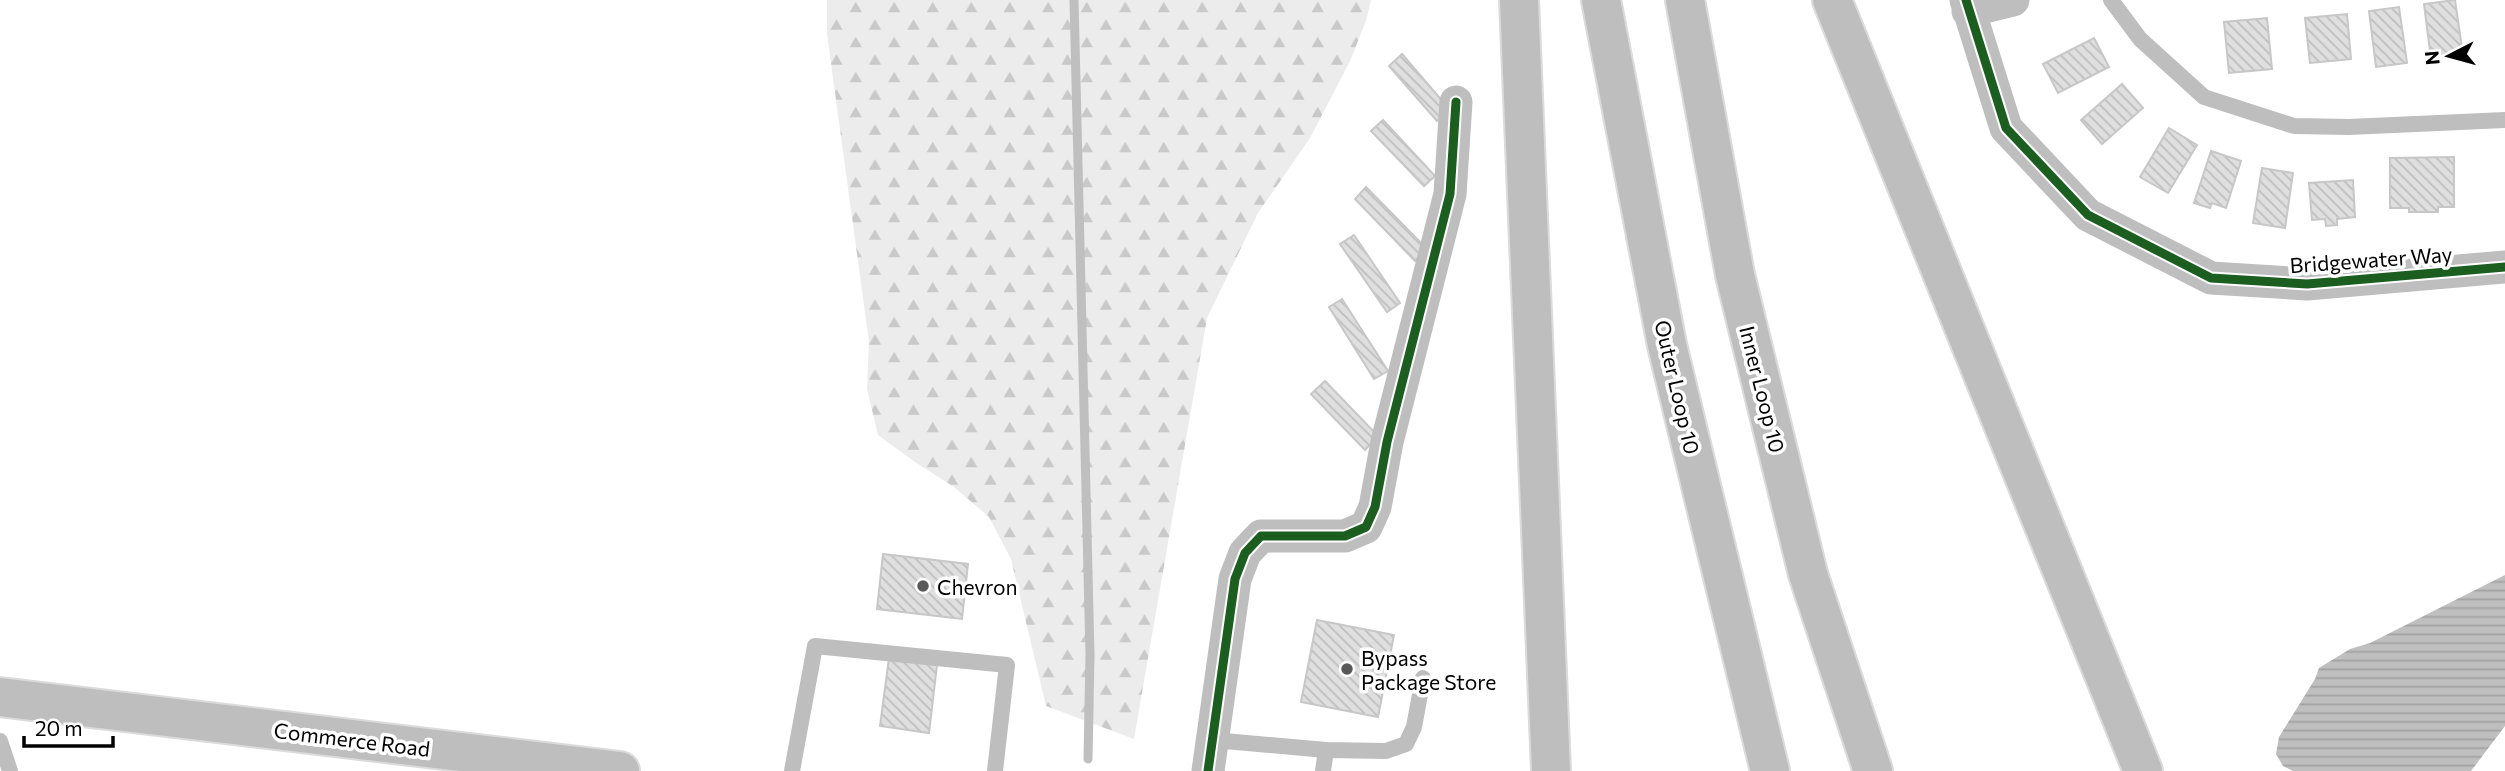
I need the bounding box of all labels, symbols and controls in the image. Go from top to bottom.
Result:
north arrow [2414,21,2484,91]
text: N [2419,50,2444,66]
street label: Bridgewater Way [2289,241,2453,277]
street label: Outer Loop 10 [1650,317,1706,457]
street label: Inner Loop 10 [1735,323,1791,455]
place label: Chevron [937,574,1018,599]
marker: Chevron [915,578,931,594]
place label: Bypass Package Store [1361,645,1496,694]
marker: Bypass Package Store [1339,661,1355,677]
scale bar [24,704,114,748]
text: 20 m [35,715,83,740]
street label: Commerce Road [272,717,432,761]

